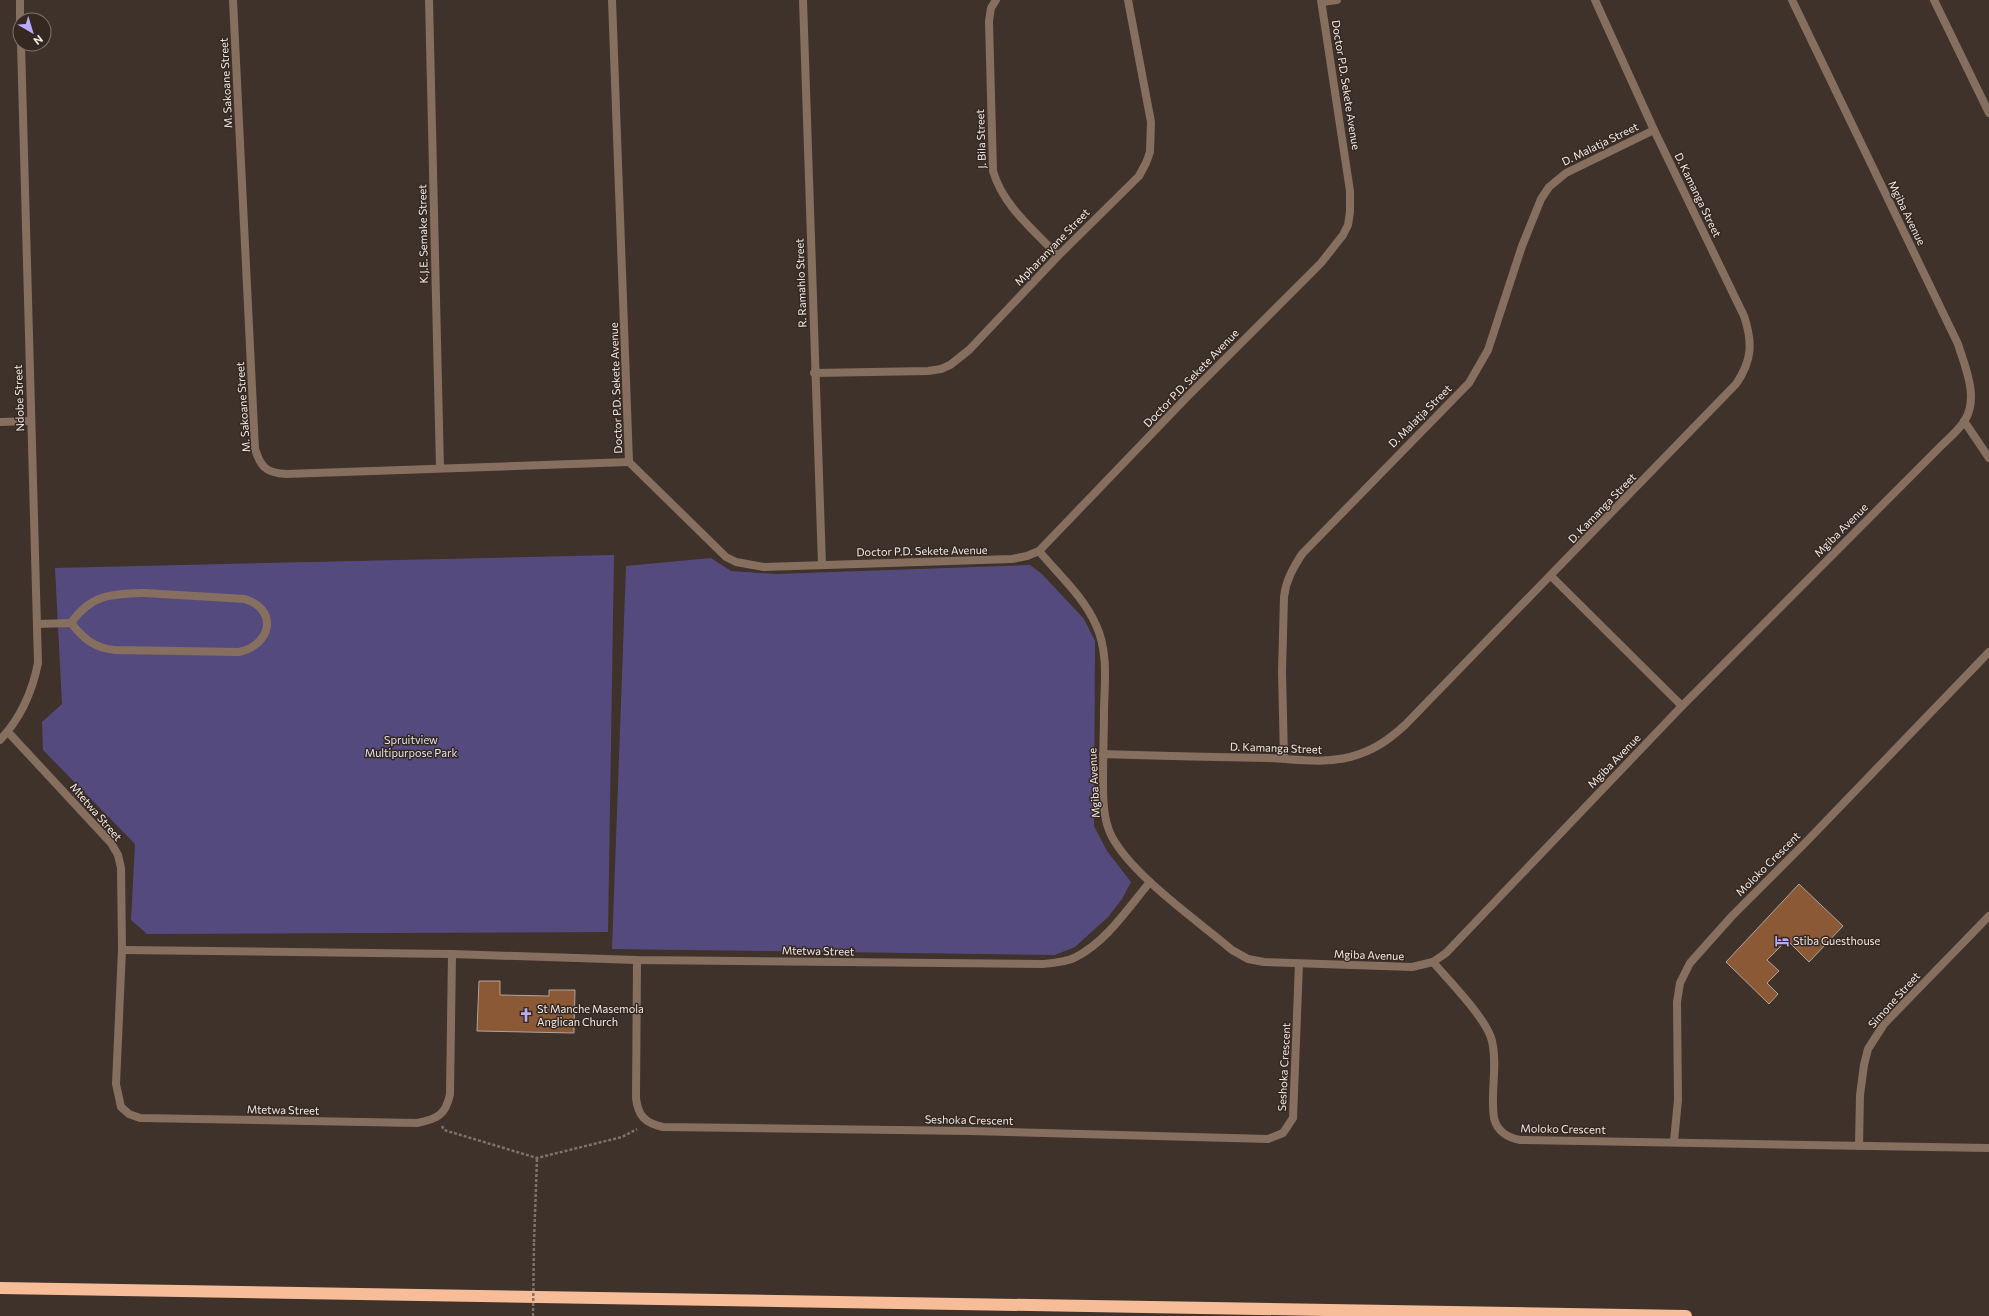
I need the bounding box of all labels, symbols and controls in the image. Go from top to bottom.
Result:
north arrow [12,12,52,52]
street label: Doctor P.D. Sekete Avenue [1330,19,1363,151]
text: N [31,33,46,48]
street label: M. Sakoane Street [217,37,234,129]
street label: J. Bila Street [973,108,989,169]
street label: D. Malatja Street [1559,119,1641,168]
street label: D. Kamanga Street [1672,151,1725,239]
street label: Mgiba Avenue [1886,178,1929,247]
street label: K.J.E. Semake Street [415,184,431,284]
street label: Mpharanyane Street [1012,205,1092,288]
street label: R. Ramahlo Street [792,238,809,328]
street label: Doctor P.D. Sekete Avenue [607,322,624,454]
street label: Doctor P.D. Sekete Avenue [1140,326,1241,429]
street label: M. Sakoane Street [233,361,252,453]
street label: Ndobe Street [11,364,26,432]
street label: D. Malatja Street [1386,381,1454,450]
street label: D. Kamanga Street [1565,470,1639,545]
street label: Mgiba Avenue [1811,500,1870,559]
street label: Doctor P.D. Sekete Avenue [856,543,988,558]
street label: Mgiba Avenue [1585,731,1643,790]
park label: Spruitview Multipurpose Park [365,733,457,759]
street label: D. Kamanga Street [1230,739,1323,756]
street label: Mgiba Avenue [1085,747,1102,818]
street label: Mtetwa Street [68,780,125,844]
street label: Moloko Crescent [1733,828,1803,898]
hotel icon: Stiba Guesthouse [1774,933,1790,949]
place label: Stiba Guesthouse [1793,934,1881,947]
street label: Mtetwa Street [782,943,855,958]
street label: Mgiba Avenue [1334,947,1405,962]
street label: Simone Street [1865,969,1922,1030]
place label: St Manche Masemola Anglican Church [537,1002,644,1028]
church icon: St Manche Masemola Anglican Church [518,1007,534,1023]
street label: Seshoka Crescent [1275,1022,1292,1112]
street label: Mtetwa Street [247,1102,320,1117]
street label: Seshoka Crescent [925,1112,1014,1127]
street label: Moloko Crescent [1520,1121,1606,1136]

